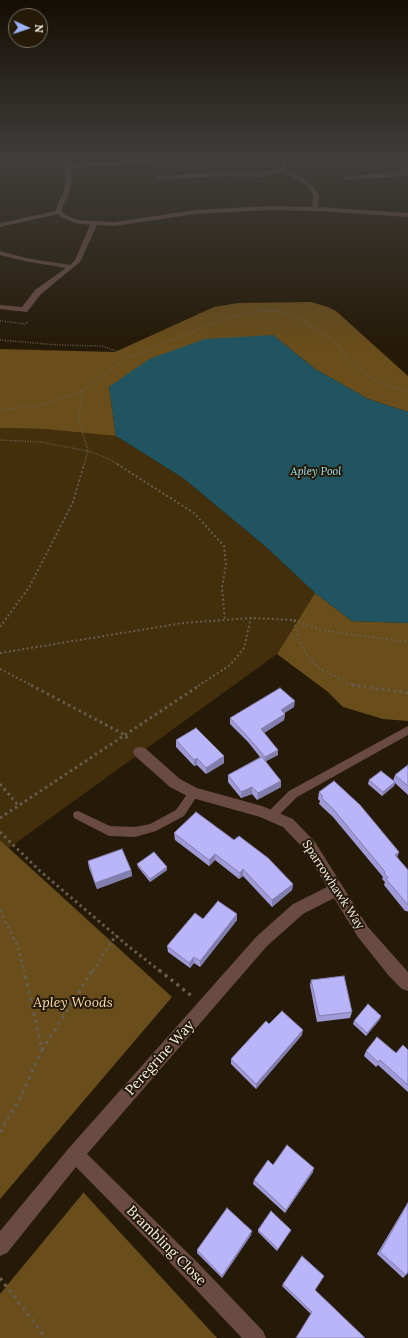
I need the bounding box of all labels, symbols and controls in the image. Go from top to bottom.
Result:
north arrow [8,8,48,48]
text: N [32,24,46,33]
water label: Apley Pool [291,465,341,479]
street label: Sparrowhawk Way [299,838,367,932]
park label: Apley Woods [33,995,113,1011]
street label: Peregrine Way [122,1017,198,1099]
street label: Brambling Close [123,1203,209,1289]

